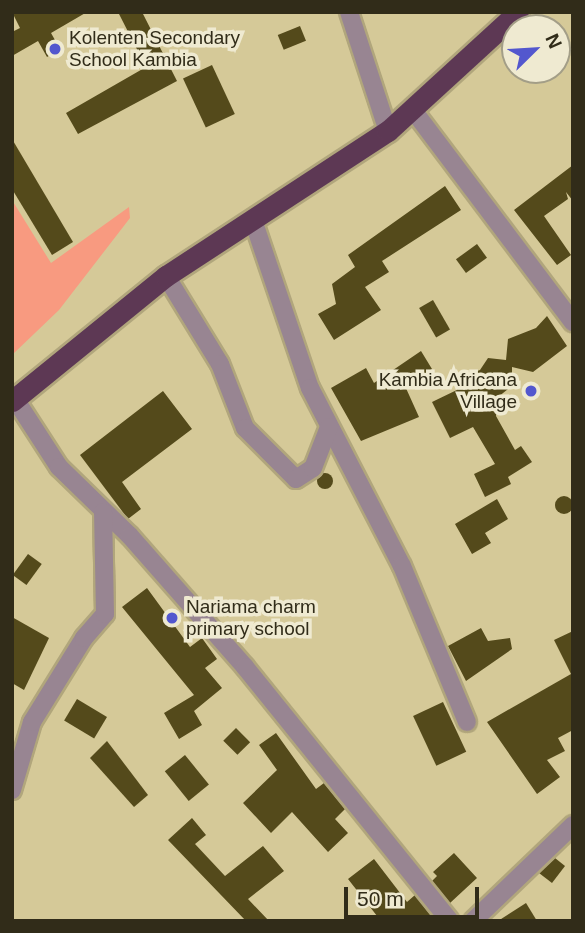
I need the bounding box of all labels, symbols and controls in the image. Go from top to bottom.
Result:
north arrow [501,14,571,84]
place label: Kolenten Secondary School Kambia [69,27,240,71]
text: N [541,31,566,52]
marker: Kolenten Secondary School Kambia [47,41,63,57]
place label: Kambia Africana Village [378,369,517,413]
marker: Kambia Africana Village [523,383,539,399]
place label: Nariama charm primary school [186,596,316,640]
marker: Nariama charm primary school [164,610,180,626]
scale bar [347,874,482,918]
text: 50 m [357,887,404,910]

